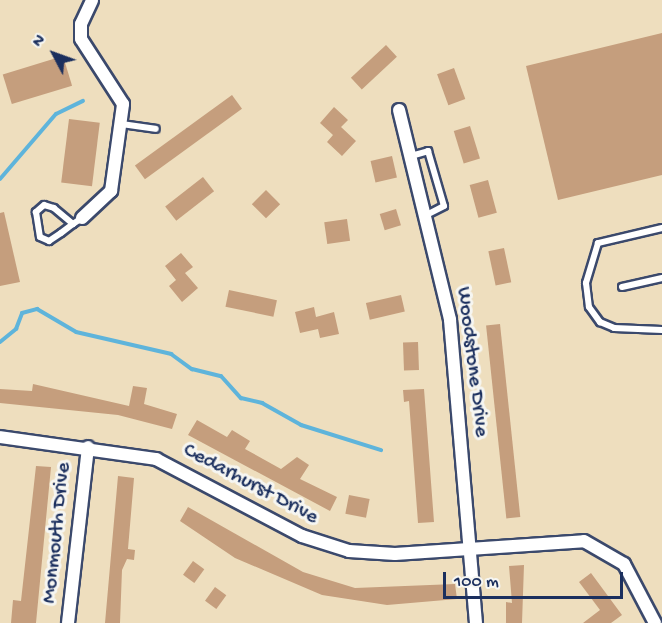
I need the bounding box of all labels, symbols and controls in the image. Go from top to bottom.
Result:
north arrow [24,24,84,84]
text: N [29,32,51,52]
street label: Woodstone Drive [449,286,493,438]
street label: Cedarhurst Drive [178,439,322,531]
street label: Monmouth Drive [38,461,78,605]
scale bar [446,560,626,598]
text: 100 m [454,572,499,593]

